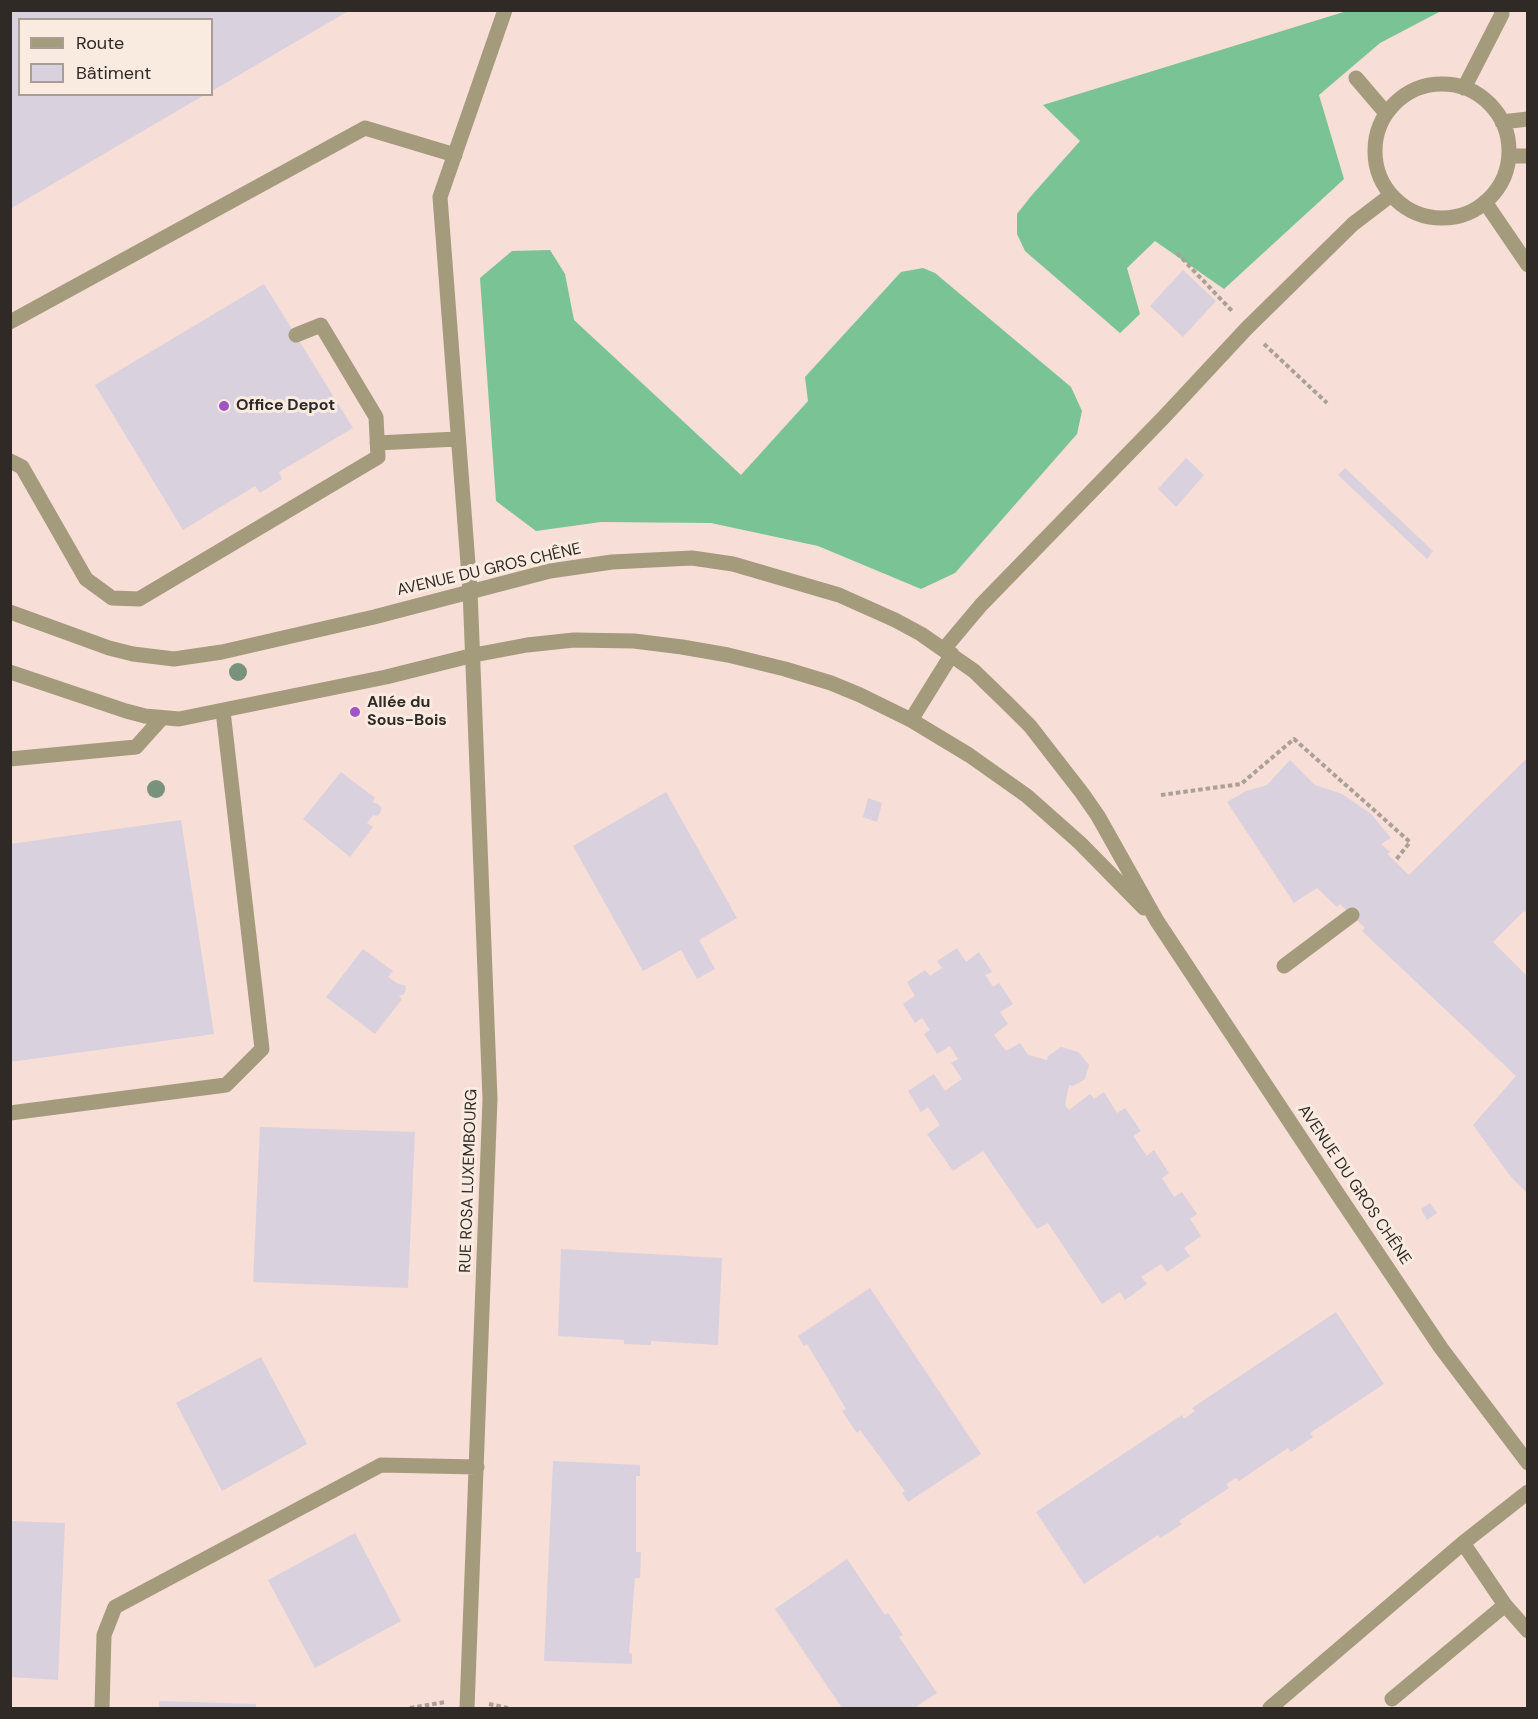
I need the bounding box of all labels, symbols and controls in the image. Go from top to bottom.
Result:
legend [18,18,213,96]
text: Route [76,31,124,55]
text: Bâtiment [76,61,151,85]
place label: Office Depot [236,396,335,416]
marker: Office Depot [217,399,231,413]
street label: AVENUE DU GROS CHÊNE [395,539,583,601]
place label: Allée du Sous-Bois [367,693,447,731]
marker: Allée du Sous-Bois [348,705,362,719]
street label: RUE ROSA LUXEMBOURG [456,1089,482,1273]
street label: AVENUE DU GROS CHÊNE [1293,1102,1415,1268]

